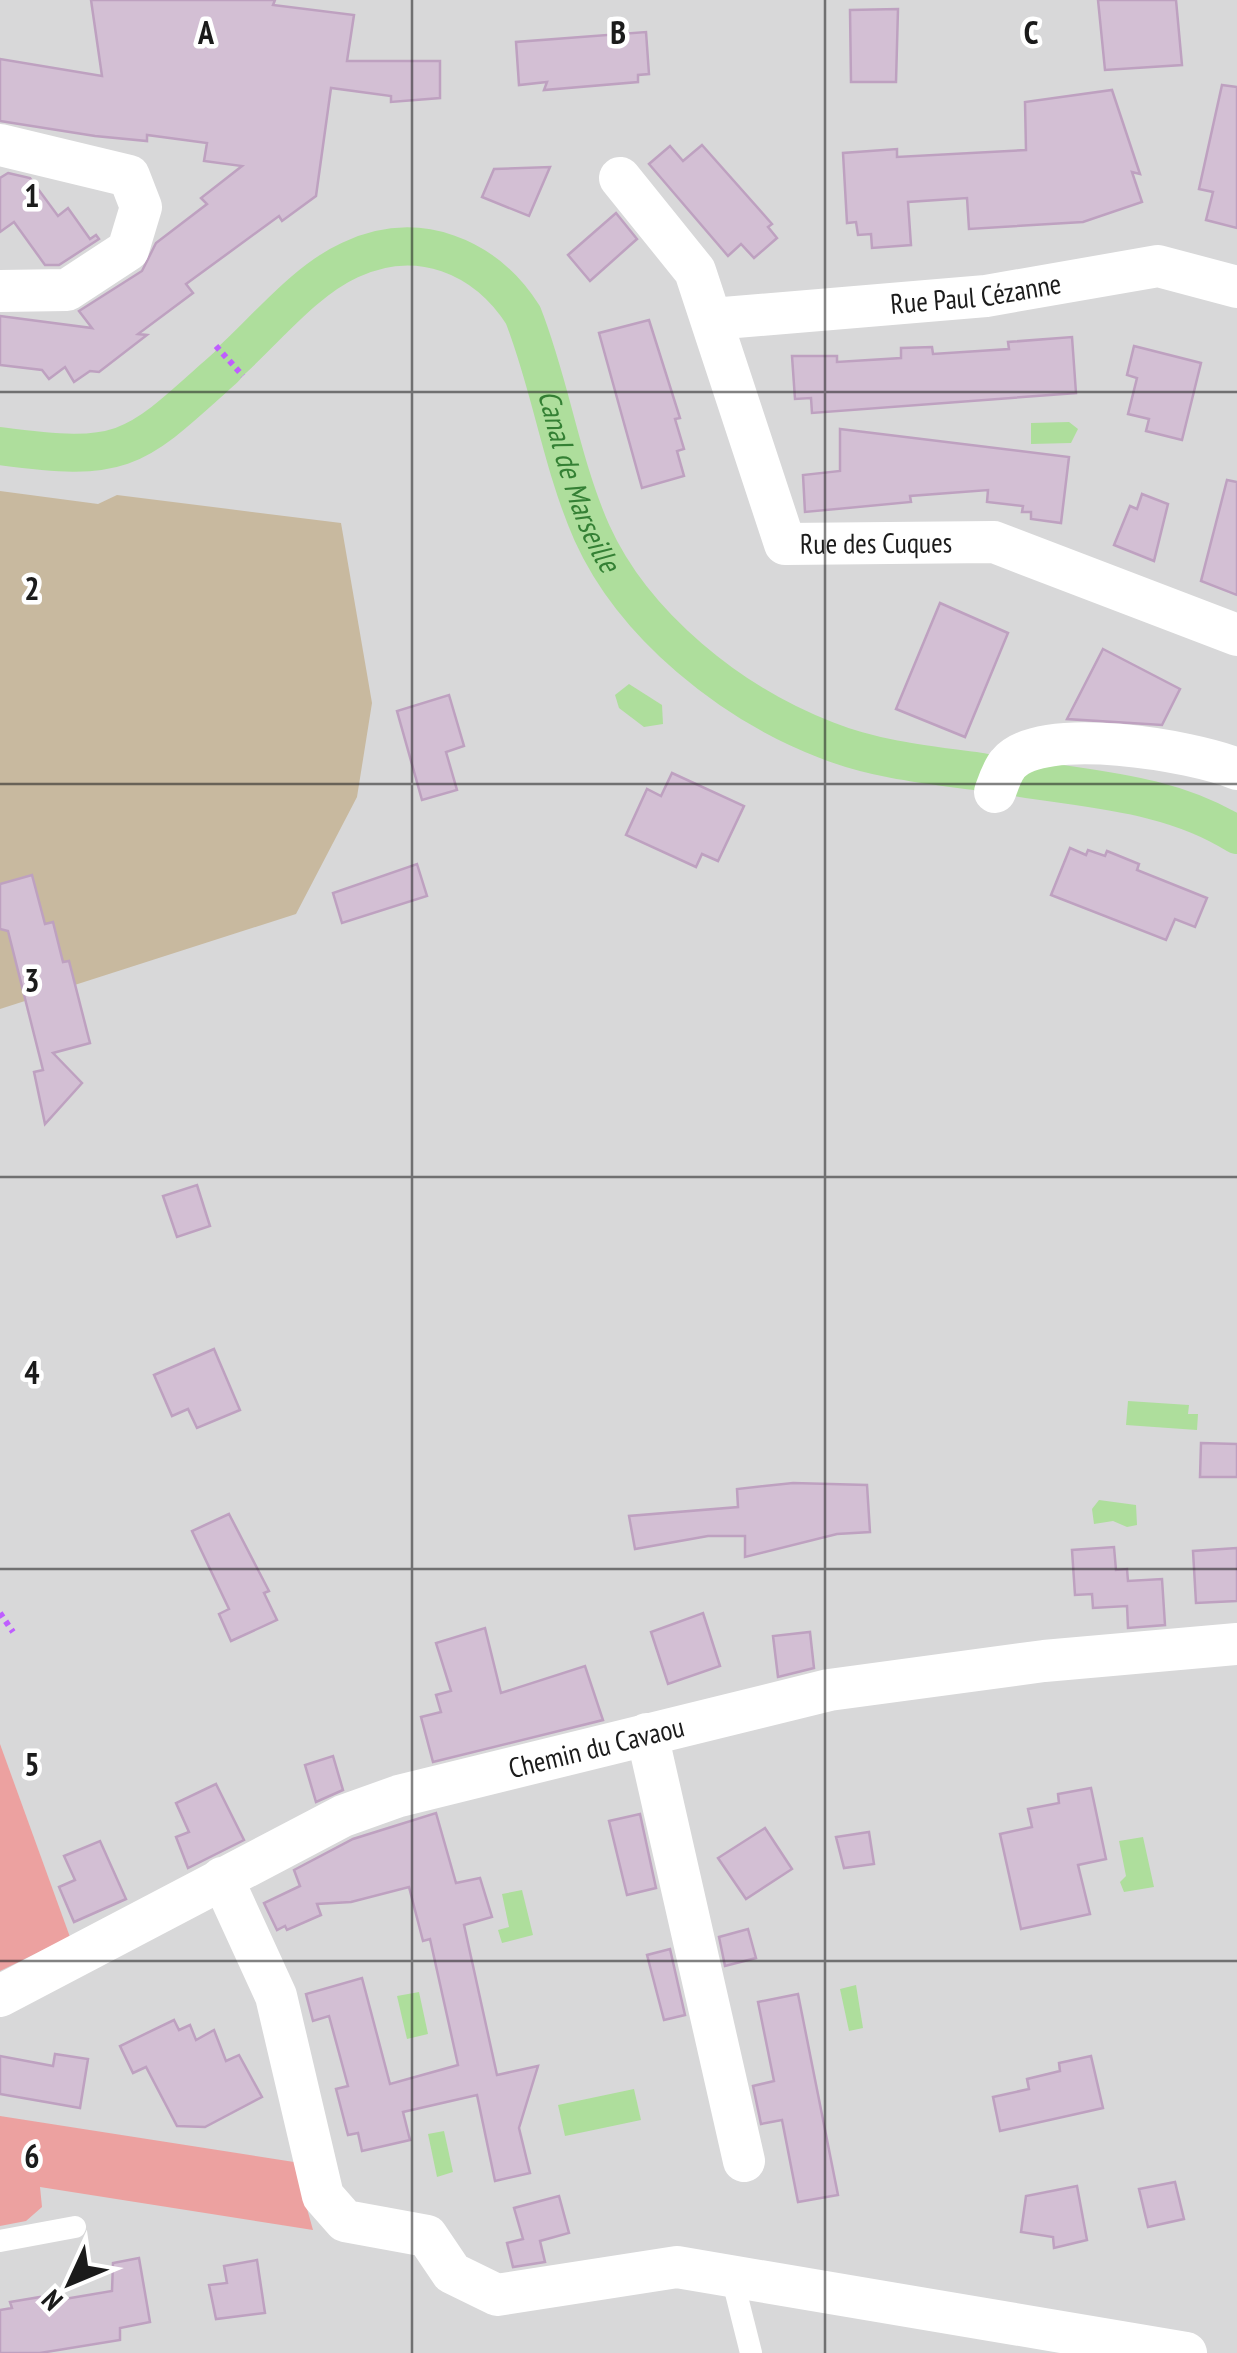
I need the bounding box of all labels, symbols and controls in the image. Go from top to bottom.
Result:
text: A [197,11,215,53]
text: B [610,11,626,53]
text: C [1024,11,1039,53]
text: 1 [24,174,40,216]
street label: Rue Paul Cézanne [889,264,1064,322]
water label: Canal de Marseille [530,385,630,580]
street label: Rue des Cuques [800,523,952,562]
text: 2 [24,567,40,609]
text: 3 [24,959,40,1001]
text: 4 [24,1351,40,1393]
street label: Chemin du Cavaou [505,1707,688,1786]
text: 5 [24,1743,40,1785]
text: 6 [24,2135,40,2177]
north arrow [20,2233,120,2333]
text: N [33,2282,70,2319]

